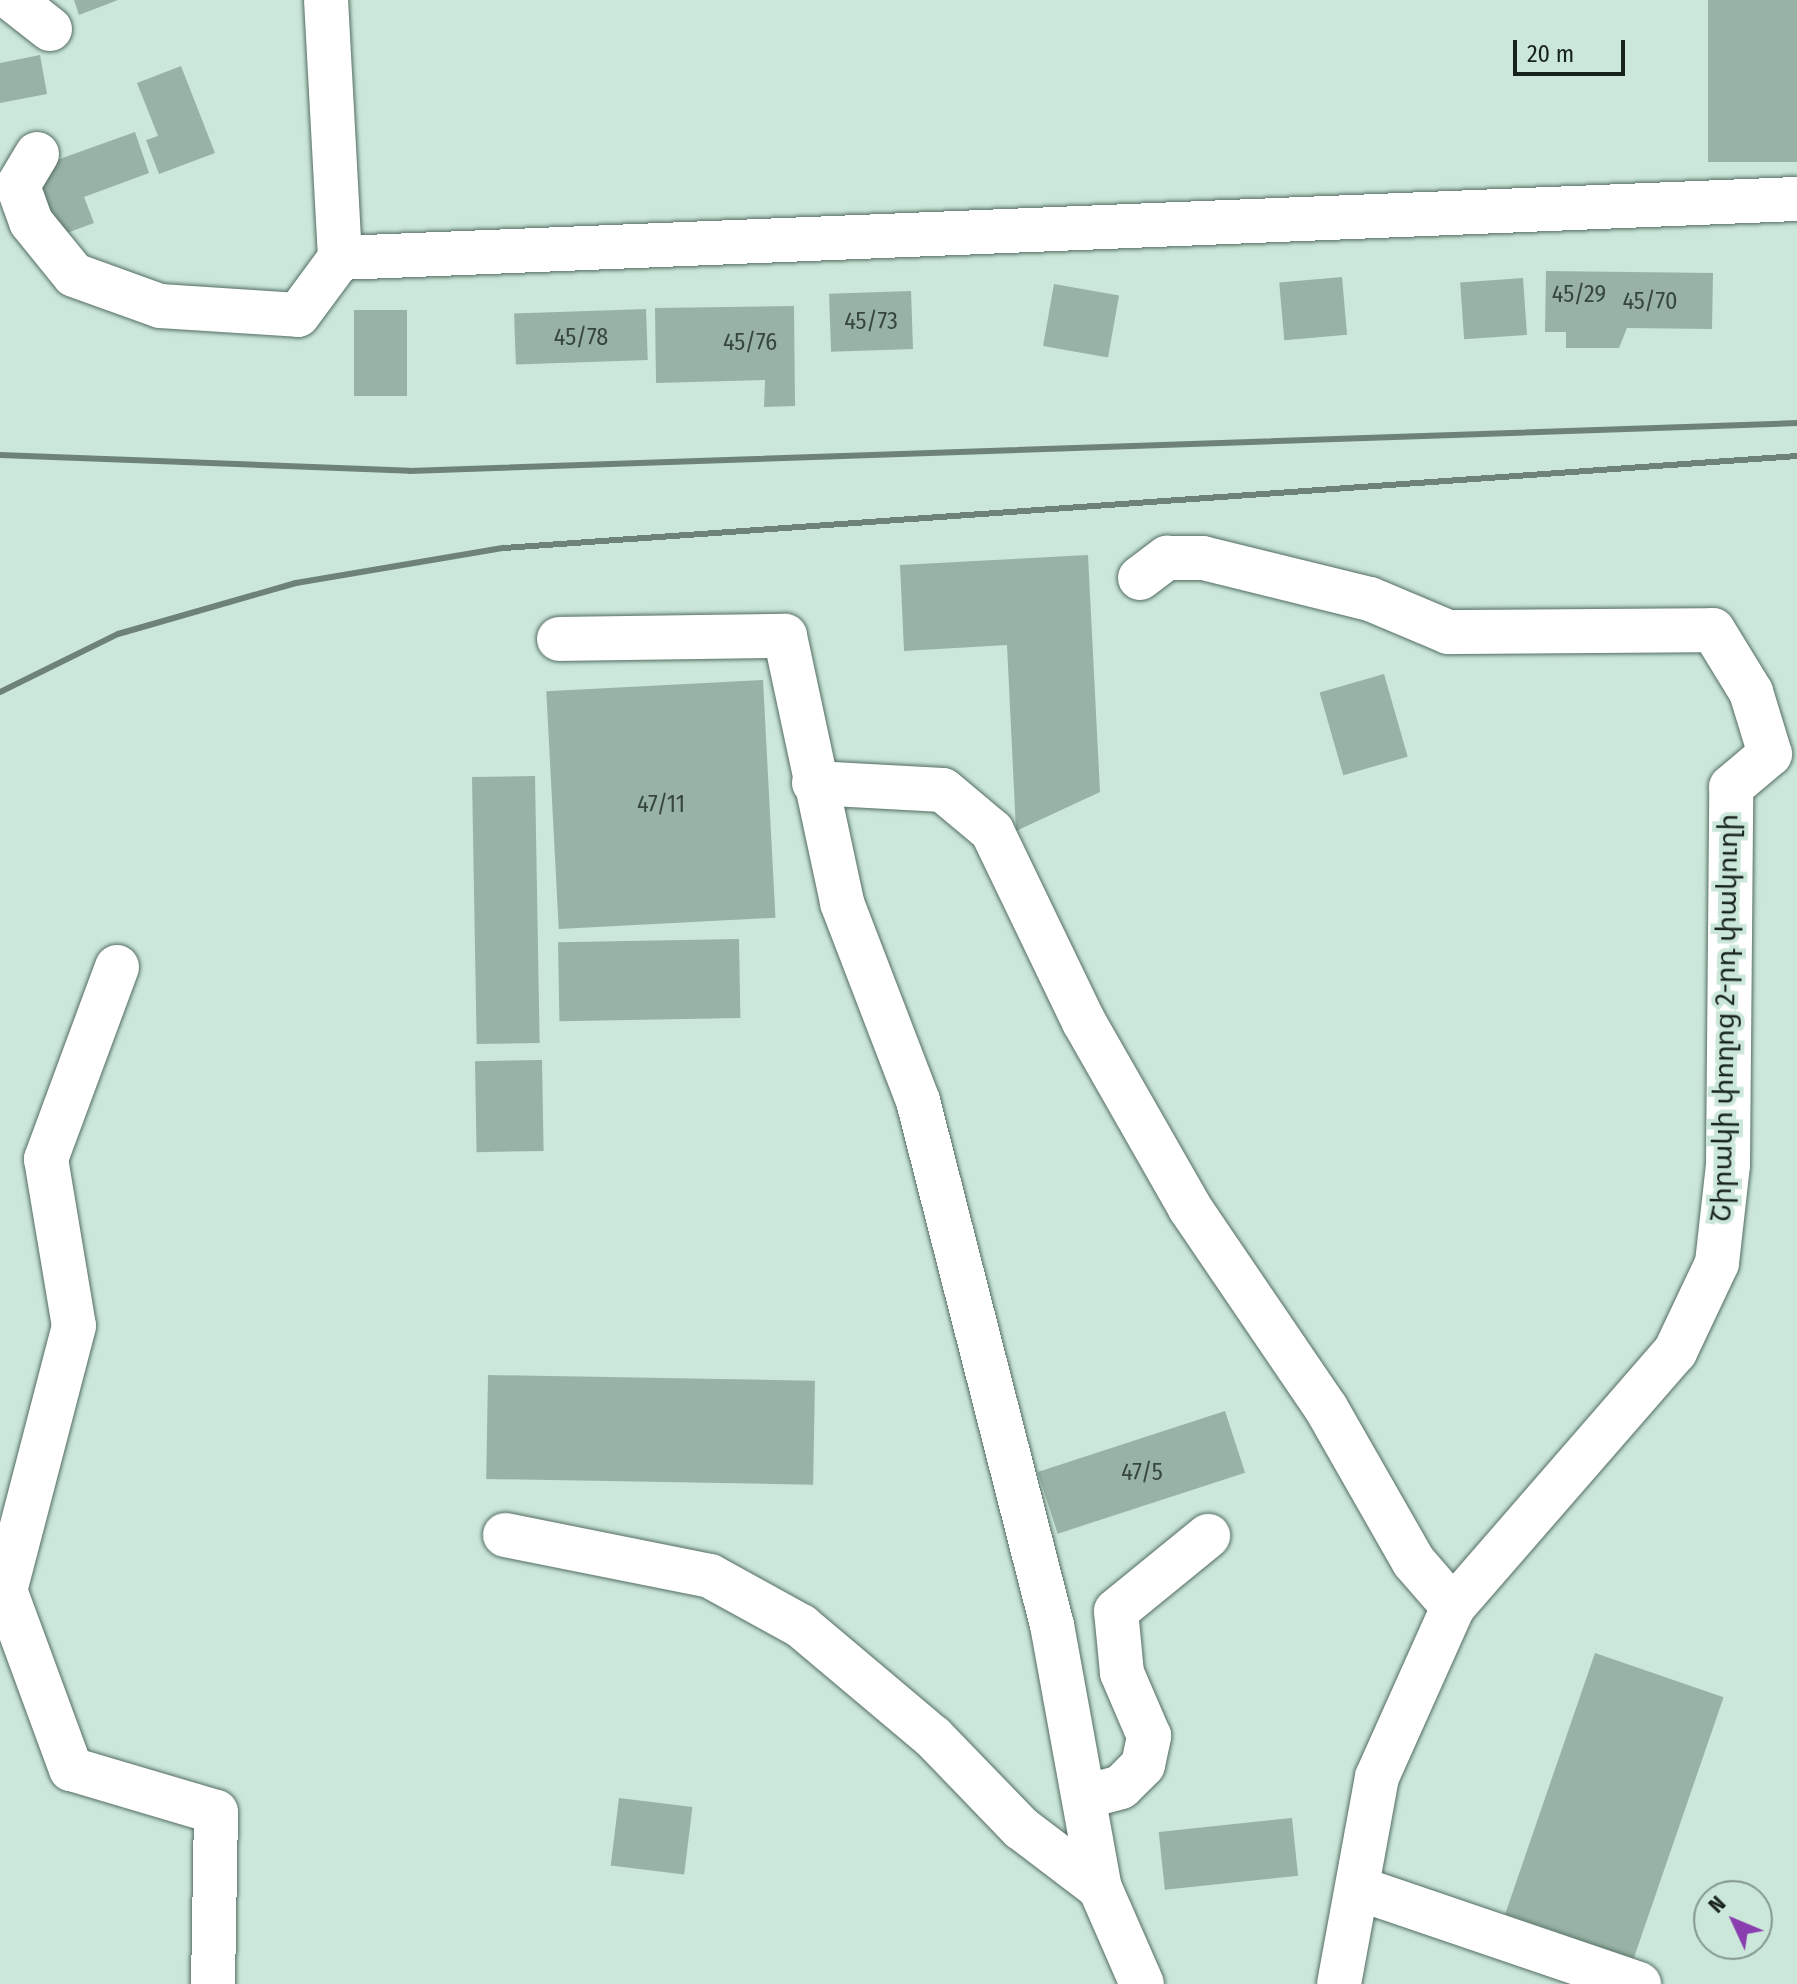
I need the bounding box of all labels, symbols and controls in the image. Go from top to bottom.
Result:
scale bar [1517,24,1629,74]
text: 20 m [1527,40,1574,68]
house number: 45/29 [1552,281,1606,309]
house number: 45/70 [1622,288,1678,316]
house number: 45/73 [844,308,898,336]
house number: 45/78 [554,324,608,352]
house number: 45/76 [723,329,777,357]
house number: 47/11 [637,791,685,819]
street label: Շիրակի փողոց 2-րդ փակուղի [1705,814,1745,1222]
house number: 47/5 [1121,1459,1163,1487]
north arrow [1693,1880,1773,1960]
text: N [1703,1890,1731,1918]

